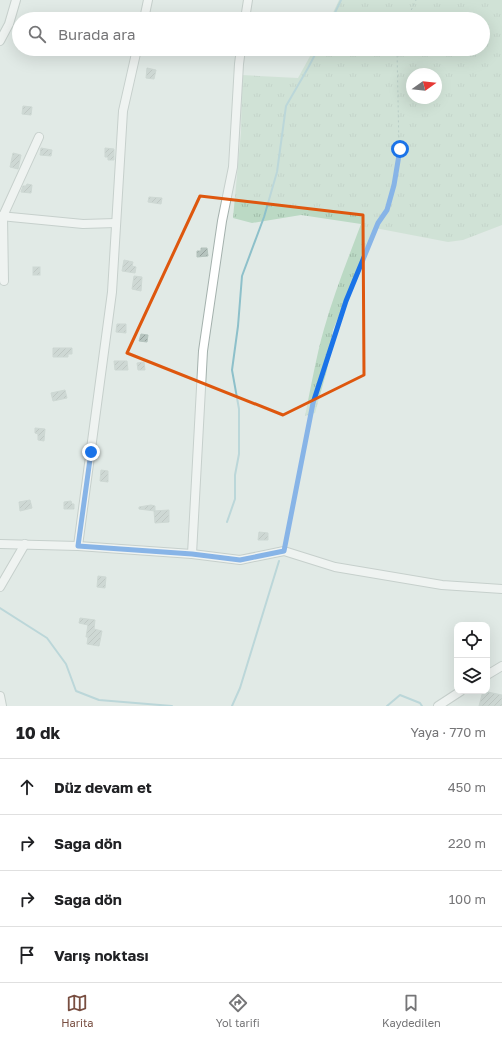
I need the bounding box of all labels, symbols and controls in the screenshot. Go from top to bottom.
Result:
search box [12,12,490,56]
icon: search [26,23,48,45]
text: Burada ara [58,25,135,43]
north arrow [406,68,442,104]
route start [391,140,409,158]
route end [82,443,100,461]
map controls [454,622,490,694]
button: locate [454,622,490,658]
button: layers [454,658,490,694]
text: 10 dk [16,722,60,743]
text: Yaya · 770 m [410,724,486,740]
icon: ahead [16,776,38,798]
text: Düz devam et [54,778,152,796]
text: 450 m [448,779,486,795]
icon: right [16,832,38,854]
text: Sağa dön [54,834,122,852]
text: 220 m [448,835,486,851]
icon: right [16,888,38,910]
text: Sağa dön [54,890,122,908]
text: 100 m [449,891,486,907]
icon: arrive [16,944,38,966]
text: Varış noktası [54,946,149,964]
tab: Harita [61,992,94,1029]
tab: Yol tarifi [216,992,260,1029]
tab: Kaydedilen [382,992,441,1029]

